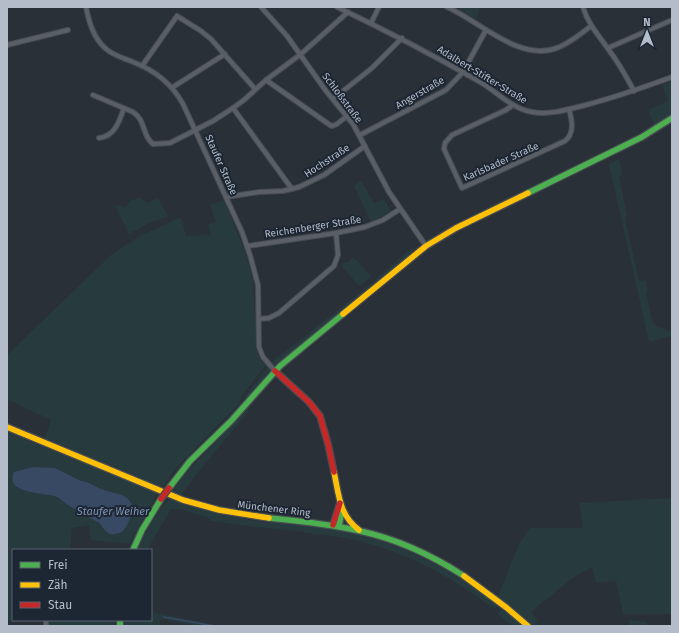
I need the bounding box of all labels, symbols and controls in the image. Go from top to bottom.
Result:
north arrow [627,12,667,52]
text: N [643,16,651,29]
street label: Adalbert-Stifter-Straße [435,43,529,107]
street label: Schloßstraße [319,71,365,125]
street label: Angerstraße [393,74,447,112]
street label: Staufer Straße [202,133,240,197]
street label: Karlsbader Straße [461,140,541,184]
street label: Hochstraße [302,142,352,180]
street label: Reichenberger Straße [264,213,362,241]
street label: Münchener Ring [237,499,312,520]
water label: Staufer Weiher [76,505,150,518]
legend [12,549,152,621]
text: Frei [48,558,68,572]
text: Zäh [48,578,68,592]
text: Stau [48,598,72,612]

